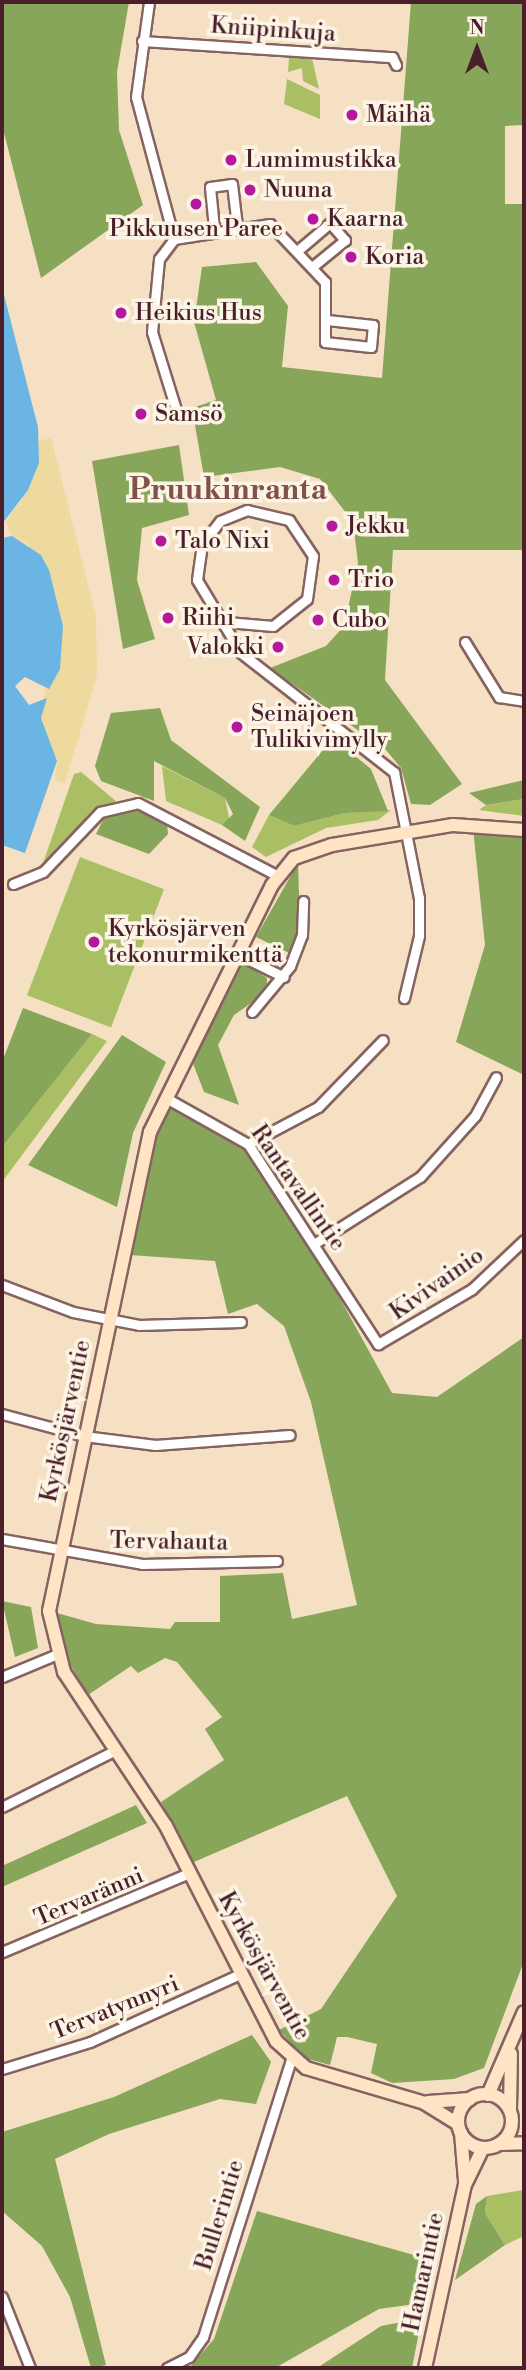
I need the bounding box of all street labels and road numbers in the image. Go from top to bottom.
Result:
street label: Kniipinkuja [210,12,336,48]
street label: Rantavallintie [245,1120,351,1256]
street label: Kivivainio [385,1242,489,1326]
street label: Kyrkösjärventie [35,1337,97,1505]
street label: Tervahauta [110,1527,228,1557]
street label: Tervaränni [30,1862,148,1932]
street label: Kyrkösjärventie [212,1887,316,2045]
street label: Tervatynnyri [47,1970,183,2046]
street label: Bullerintie [190,2157,250,2273]
street label: Hamarintie [398,2210,450,2334]

